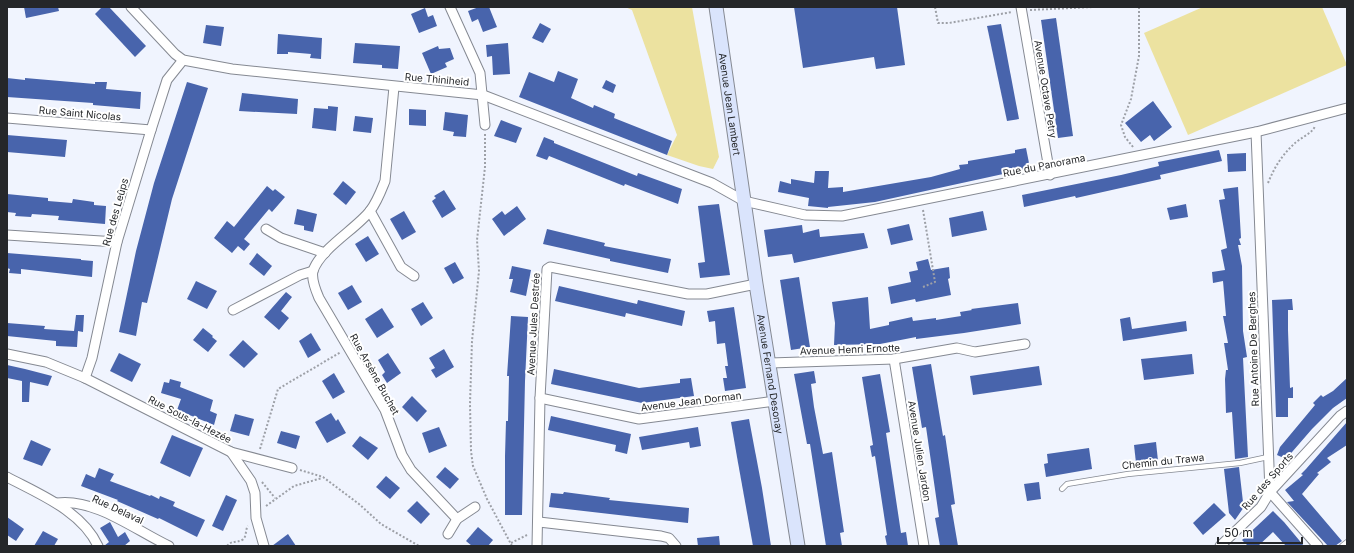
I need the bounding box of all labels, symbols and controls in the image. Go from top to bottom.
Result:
street label: Avenue Octave Petry [1032,39,1060,139]
street label: Avenue Jean Lambert [717,52,743,157]
street label: Rue Thiniheid [404,70,470,88]
street label: Rue Saint Nicolas [38,103,122,123]
street label: Rue du Panorama [1002,151,1086,179]
street label: Rue des Leûps [100,177,130,247]
street label: Avenue Jules Destrée [524,272,542,376]
street label: Rue Antoine De Berghes [1245,291,1261,407]
street label: Avenue Fernand Desonay [755,313,786,435]
street label: Rue Arsène Buchet [348,332,403,417]
street label: Avenue Henri Ernotte [800,341,900,357]
street label: Avenue Jean Dorman [640,389,742,413]
street label: Rue Sous-la-Hezée [146,393,234,445]
street label: Avenue Julien Jardon [906,400,934,502]
street label: Rue des Sports [1239,450,1295,512]
street label: Chemin du Trawa [1121,451,1205,471]
street label: Rue Delaval [90,492,146,526]
scale bar [1218,519,1302,545]
text: 50 m [1224,525,1253,540]

